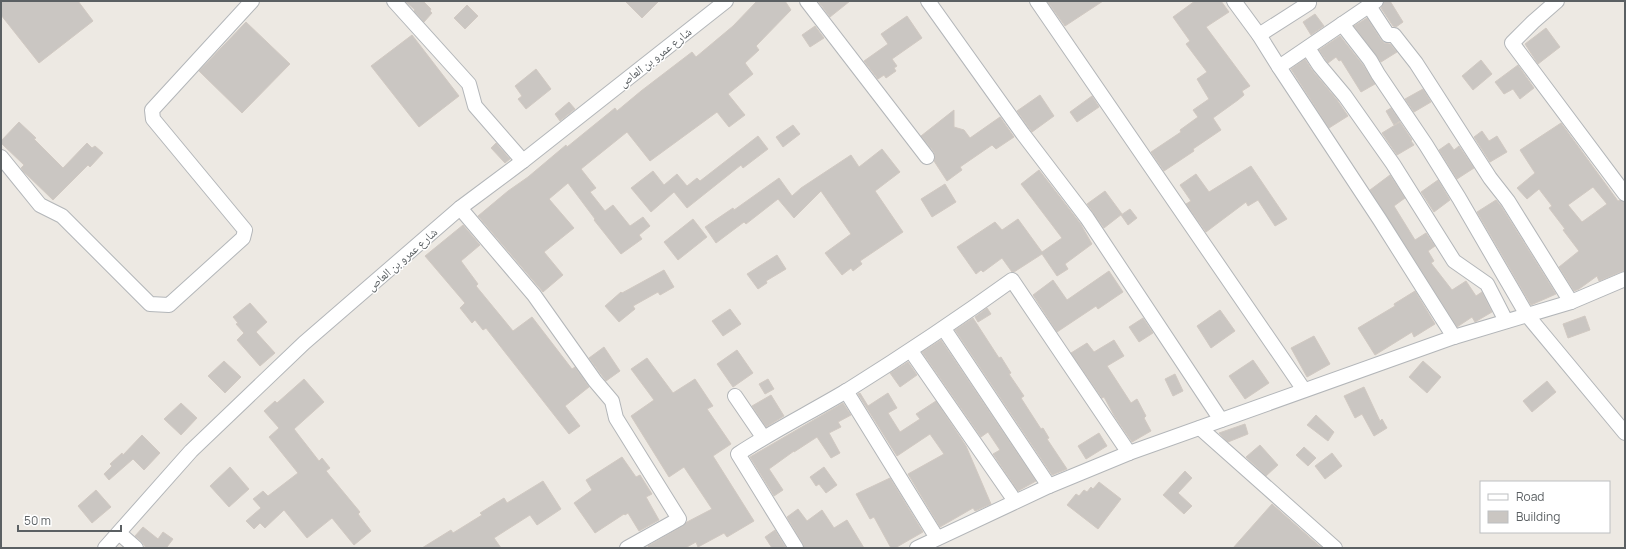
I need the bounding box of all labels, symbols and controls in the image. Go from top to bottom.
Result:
street label: شارع عمرو بن العاص [615,23,695,91]
street label: شارع عمرو بن العاص [363,224,441,294]
legend [1480,481,1610,533]
text: Road [1516,488,1544,505]
scale bar [18,507,121,533]
text: Building [1516,508,1560,525]
text: 50 m [24,512,51,529]

